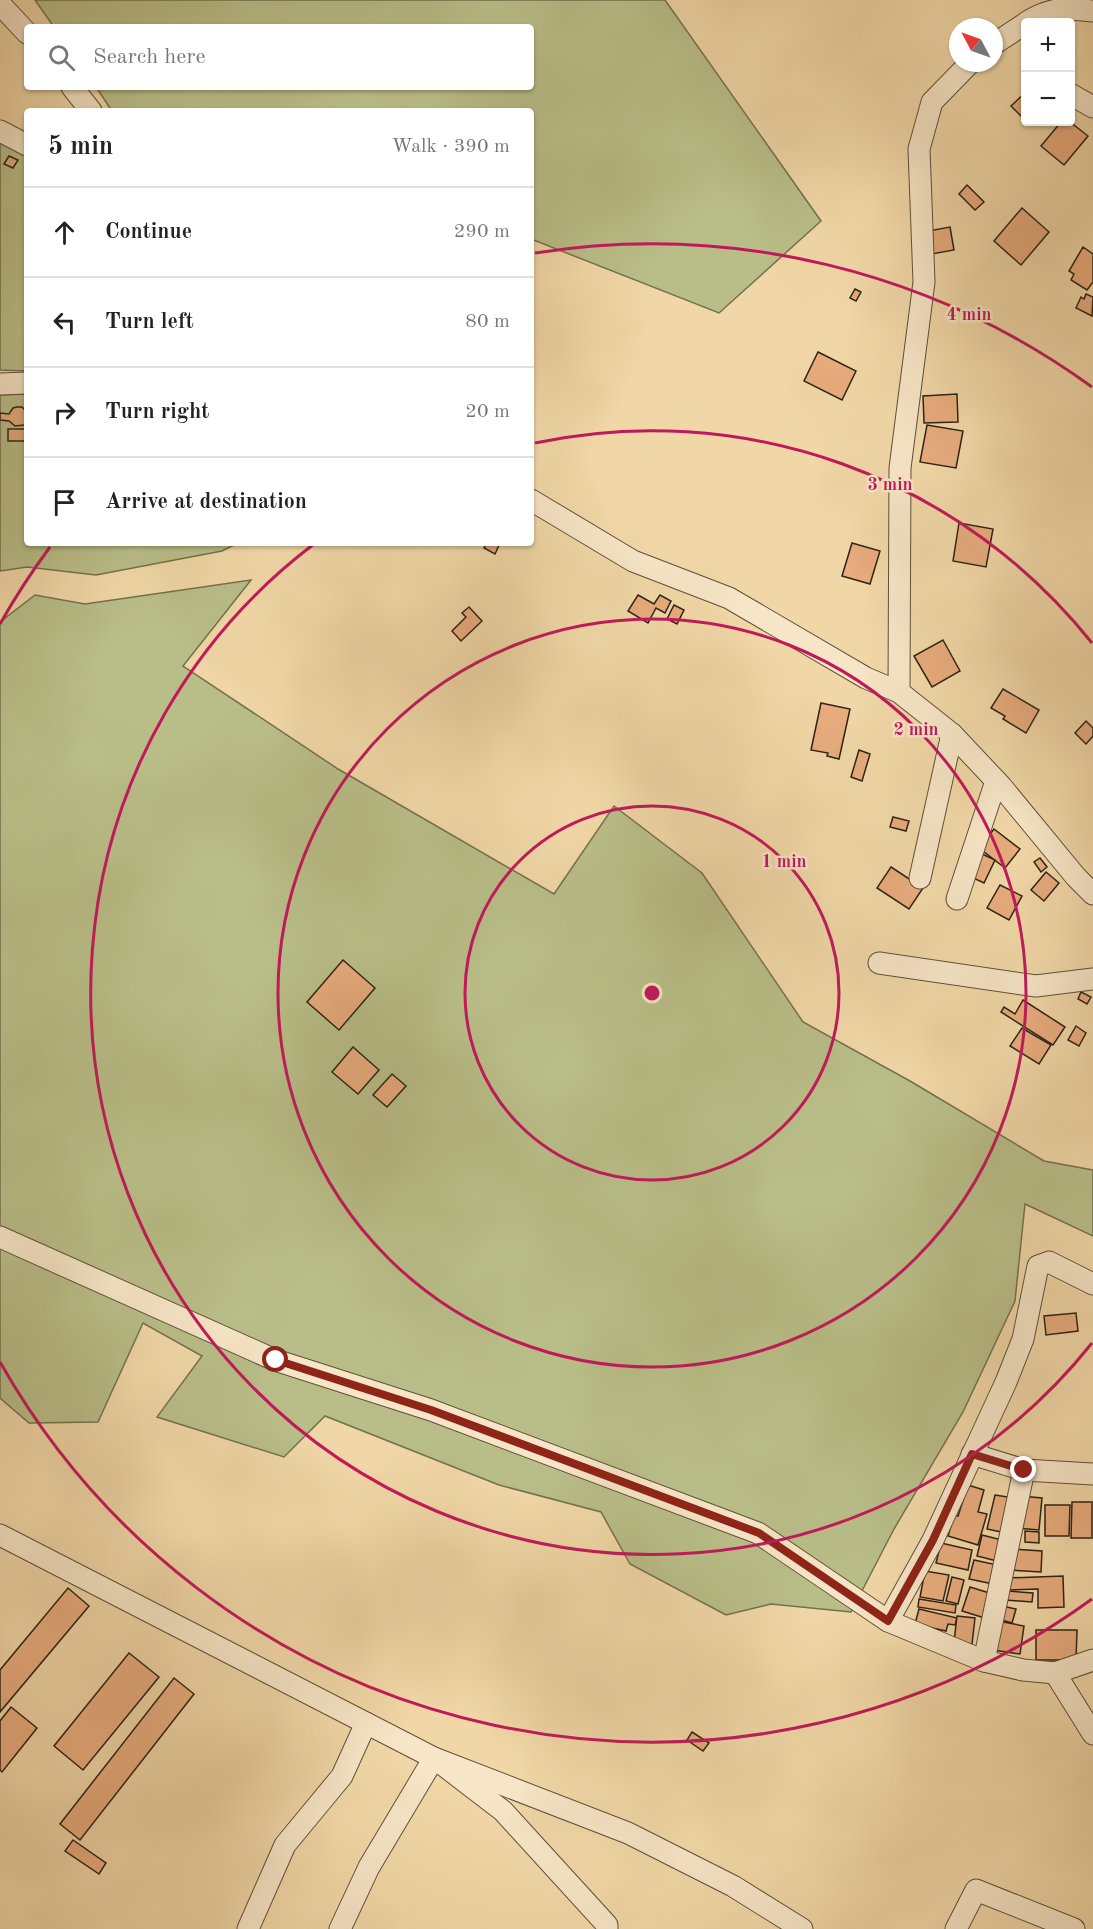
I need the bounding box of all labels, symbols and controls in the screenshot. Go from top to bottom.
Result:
north arrow [949,18,1003,72]
map controls [1021,18,1075,126]
button: + [1021,18,1075,72]
search box [24,24,534,90]
icon: search [45,41,78,74]
text: Search here [93,46,206,68]
button: − [1021,72,1075,126]
text: 5 min [48,134,113,160]
text: Walk · 390 m [391,137,510,157]
icon: ahead [48,216,81,249]
text: Continue [105,221,192,243]
text: 290 m [454,222,510,242]
icon: left [48,306,81,339]
text: 4 min [946,306,992,324]
text: Turn left [105,311,194,333]
text: 80 m [465,312,510,332]
icon: right [48,396,81,429]
text: Turn right [105,401,209,423]
text: 20 m [465,402,510,422]
text: 3 min [867,476,913,494]
icon: arrive [48,486,81,519]
text: Arrive at destination [105,491,307,513]
text: 2 min [893,721,939,739]
text: 1 min [761,853,807,871]
centre of rings [642,983,662,1003]
route start [262,1346,288,1372]
route end [1010,1456,1036,1482]

